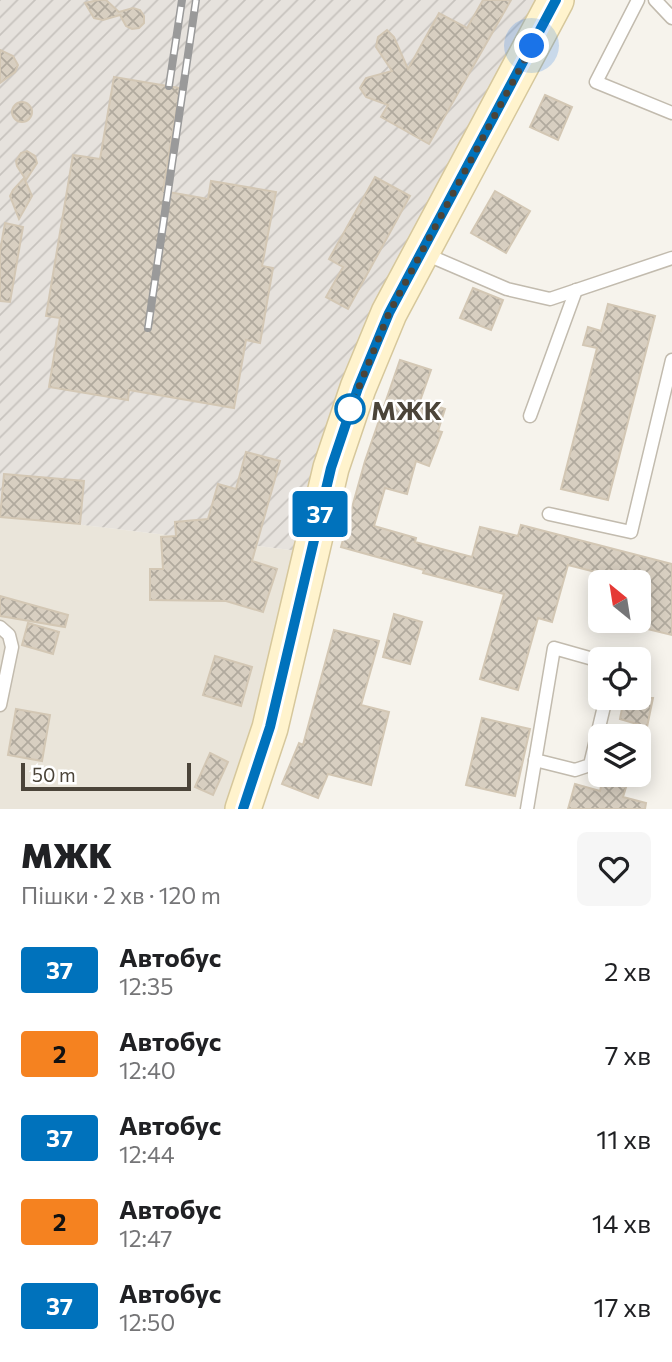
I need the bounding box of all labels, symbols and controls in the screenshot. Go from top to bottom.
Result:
your location [514,28,549,63]
marker: МЖК [335,394,365,424]
place label: МЖК [371,394,442,425]
line badge: 37 [288,491,352,537]
text: 37 [307,499,333,528]
north arrow [588,570,651,634]
map controls [588,570,651,787]
button: locate [588,647,651,710]
button: layers [588,724,651,787]
scale bar [21,760,191,792]
text: 50 m [32,763,76,786]
button: heart [577,832,651,906]
text: МЖК [21,834,112,875]
text: Пішки · 2 хв · 120 m [21,881,221,909]
text: Автобус [119,941,221,972]
text: 37 [46,955,73,984]
text: 2 хв [604,955,651,986]
text: 12:35 [119,972,173,1000]
text: Автобус [119,1025,221,1056]
text: 2 [53,1039,66,1068]
text: 7 хв [605,1039,651,1070]
text: 12:40 [119,1056,176,1084]
text: Автобус [119,1109,221,1140]
text: 37 [46,1123,73,1152]
text: 11 хв [596,1123,651,1154]
text: 12:44 [119,1140,175,1168]
text: Автобус [119,1193,221,1224]
text: 2 [53,1207,66,1236]
text: 14 хв [592,1207,651,1238]
text: 12:47 [119,1224,173,1252]
text: Автобус [119,1277,221,1308]
text: 37 [46,1291,73,1320]
text: 17 хв [594,1291,651,1322]
text: 12:50 [119,1308,175,1336]

